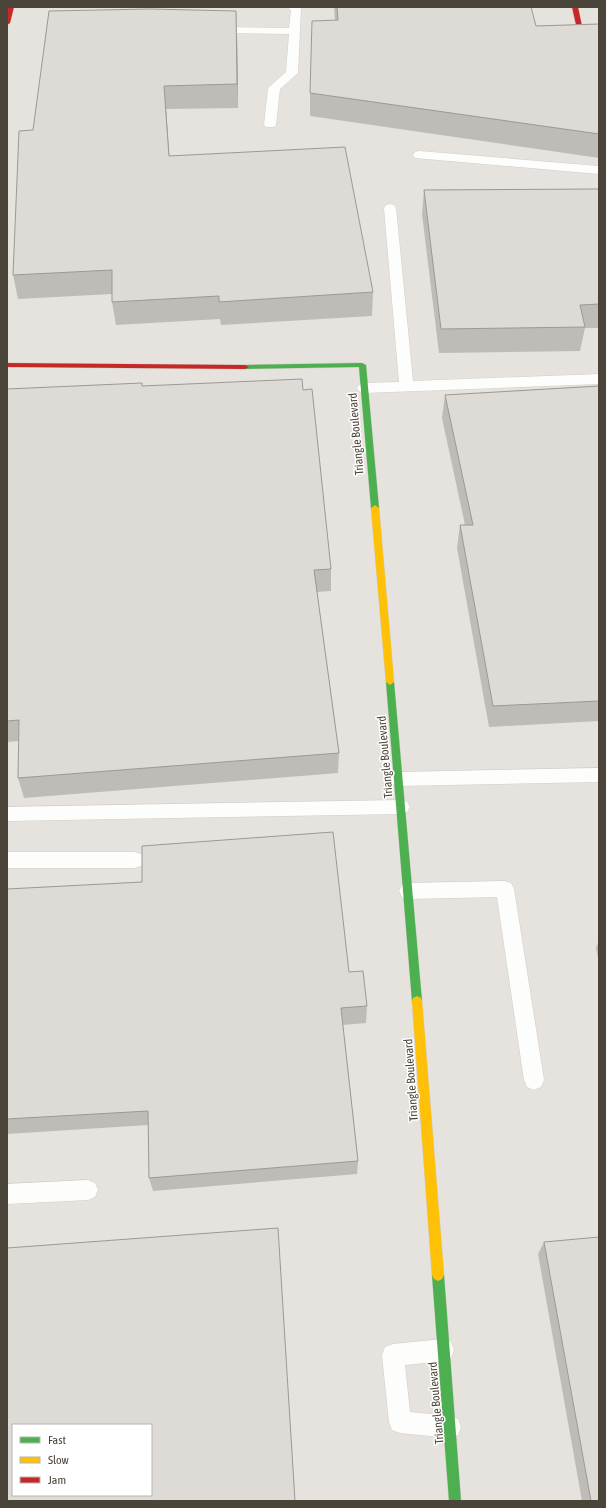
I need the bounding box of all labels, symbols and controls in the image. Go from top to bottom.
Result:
street label: Triangle Boulevard [345,392,367,476]
street label: Triangle Boulevard [374,715,396,799]
street label: Triangle Boulevard [401,1038,421,1122]
street label: Triangle Boulevard [425,1361,447,1445]
legend [12,1424,152,1496]
text: Fast [48,1433,66,1447]
text: Slow [48,1453,69,1467]
text: Jam [48,1473,66,1487]

